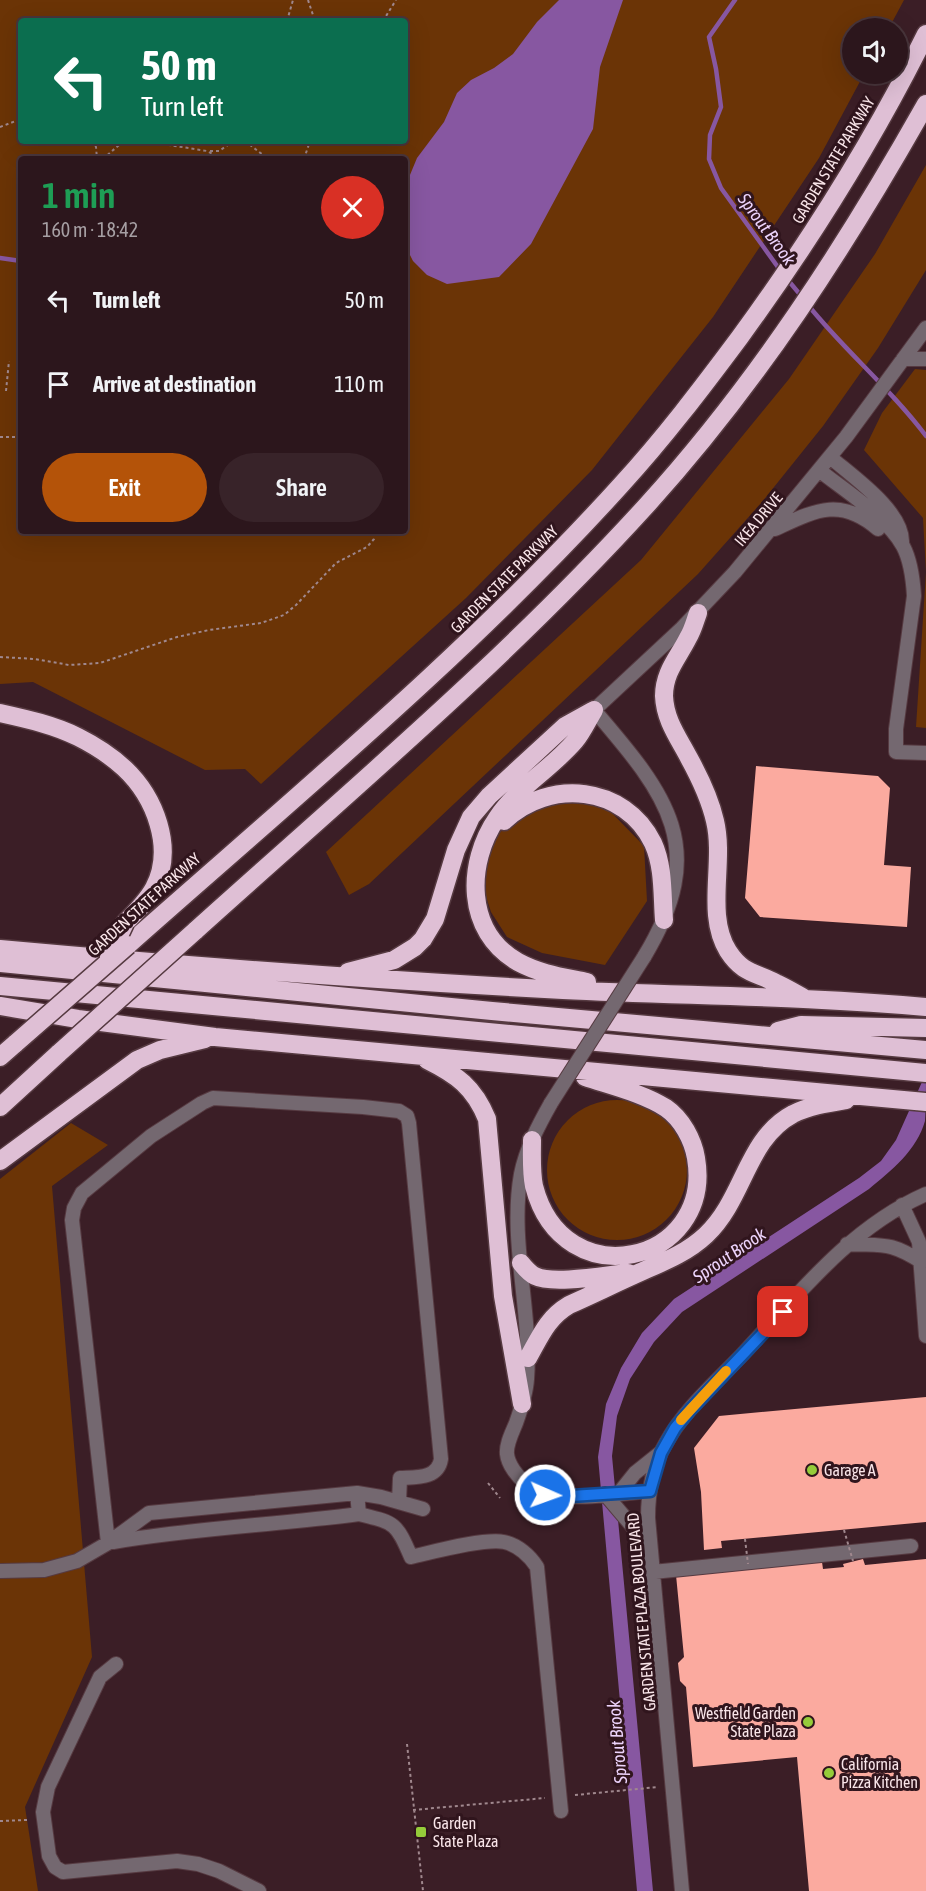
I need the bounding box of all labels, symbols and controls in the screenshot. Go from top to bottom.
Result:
map controls [842,18,908,84]
button: sound [842,18,908,84]
text: 50 m [141,41,216,89]
icon: left [42,42,120,120]
text: Turn left [141,91,224,122]
street label: GARDEN STATE PARKWAY [788,93,878,227]
text: 1 min [42,174,116,216]
button: close [321,176,384,239]
water label: Sprout Brook [733,188,801,270]
text: 160 m · 18:42 [42,218,138,241]
icon: left [42,284,75,317]
text: Turn left [93,287,160,313]
text: 50 m [344,287,384,313]
icon: arrive [42,368,75,401]
text: Arrive at destination [93,371,256,397]
text: 110 m [334,371,384,397]
button: Exit [42,453,207,522]
button: Share [219,453,384,522]
street label: IKEA DRIVE [730,488,786,549]
street label: GARDEN STATE PARKWAY [447,521,562,636]
street label: GARDEN STATE PARKWAY [84,848,204,959]
water label: Sprout Brook [688,1222,771,1288]
pin [757,1286,808,1337]
icon: arrive [766,1295,799,1328]
place label: Garage A [824,1461,876,1480]
position arrow [513,1463,577,1527]
marker: Garage A [805,1463,819,1477]
street label: GARDEN STATE PLAZA BOULEVARD [623,1512,659,1712]
water label: Sprout Brook [603,1698,631,1786]
place label: Westfield Garden State Plaza [695,1704,796,1740]
marker: Westfield Garden State Plaza [801,1715,815,1729]
place label: California Pizza Kitchen [841,1755,918,1791]
marker: California Pizza Kitchen [822,1766,836,1780]
place label: Garden State Plaza [433,1814,498,1850]
marker: Garden State Plaza [414,1825,428,1839]

